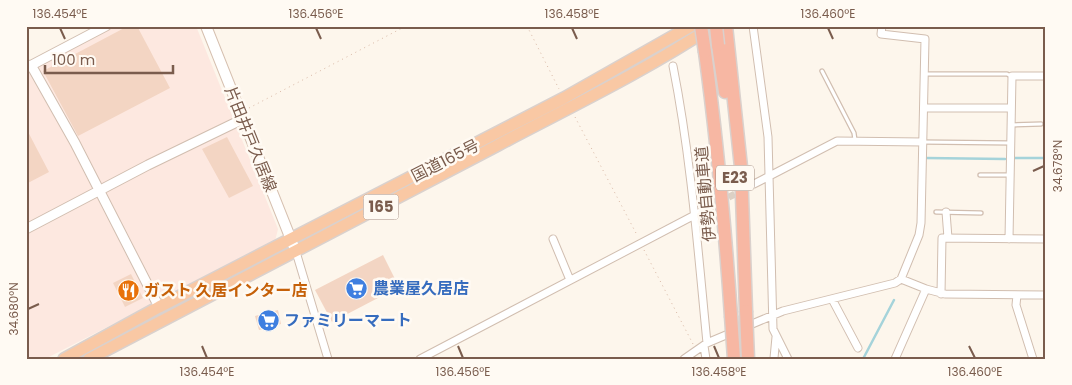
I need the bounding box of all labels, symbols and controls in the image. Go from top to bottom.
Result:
text: 136.454°E [33,5,87,22]
text: 136.456°E [289,5,343,22]
text: 136.458°E [545,5,599,22]
text: 136.460°E [801,5,855,22]
scale bar [45,42,172,74]
text: 100 m [52,49,95,70]
street label: 片田井戸久居線 [219,83,282,195]
street label: 国道165号 [407,134,483,187]
text: 34.678°N [1049,140,1066,192]
street label: 伊勢自動車道 [690,145,721,243]
road number: E23 [716,166,754,190]
road number: 165 [364,194,398,220]
supermarket icon: 農業屋久居店 [345,276,369,300]
place label: 農業屋久居店 [373,277,469,300]
restaurant icon: ガスト 久居インター店 [116,278,140,302]
place label: ガスト 久居インター店 [144,279,307,302]
text: 34.680°N [5,282,22,336]
supermarket icon: ファミリーマート [256,308,280,332]
place label: ファミリーマート [284,309,412,332]
text: 136.454°E [180,363,234,380]
text: 136.456°E [436,363,490,380]
text: 136.458°E [692,363,746,380]
text: 136.460°E [948,363,1002,380]

